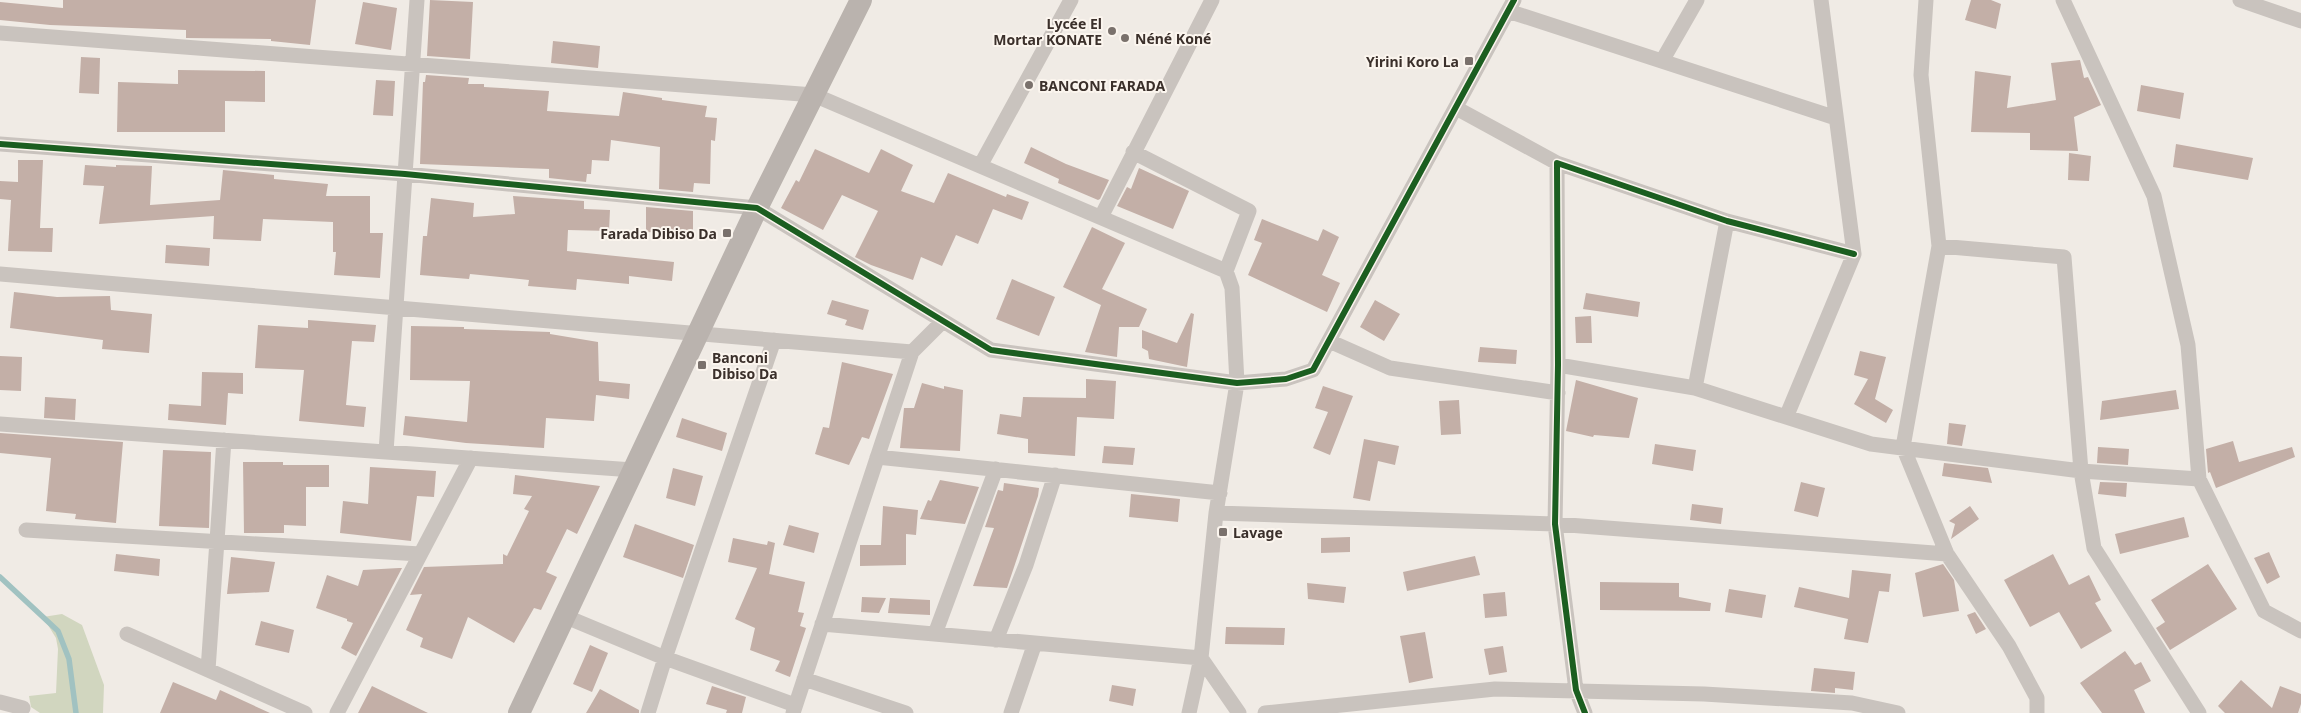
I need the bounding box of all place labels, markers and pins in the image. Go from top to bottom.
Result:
place label: Lycée El Mortar KONATE [993,14,1102,49]
marker: Lycée El Mortar KONATE [1106,25,1118,37]
place label: Néné Koné [1135,29,1211,48]
marker: Néné Koné [1119,32,1131,44]
place label: Yirini Koro La [1366,52,1459,71]
marker: Yirini Koro La [1463,55,1475,67]
place label: BANCONI FARADA [1039,76,1166,95]
marker: BANCONI FARADA [1023,79,1035,91]
place label: Farada Dibiso Da [600,224,717,243]
marker: Farada Dibiso Da [721,227,733,239]
place label: Banconi Dibiso Da [712,348,778,383]
marker: Banconi Dibiso Da [696,359,708,371]
place label: Lavage [1233,523,1283,542]
marker: Lavage [1217,526,1229,538]

